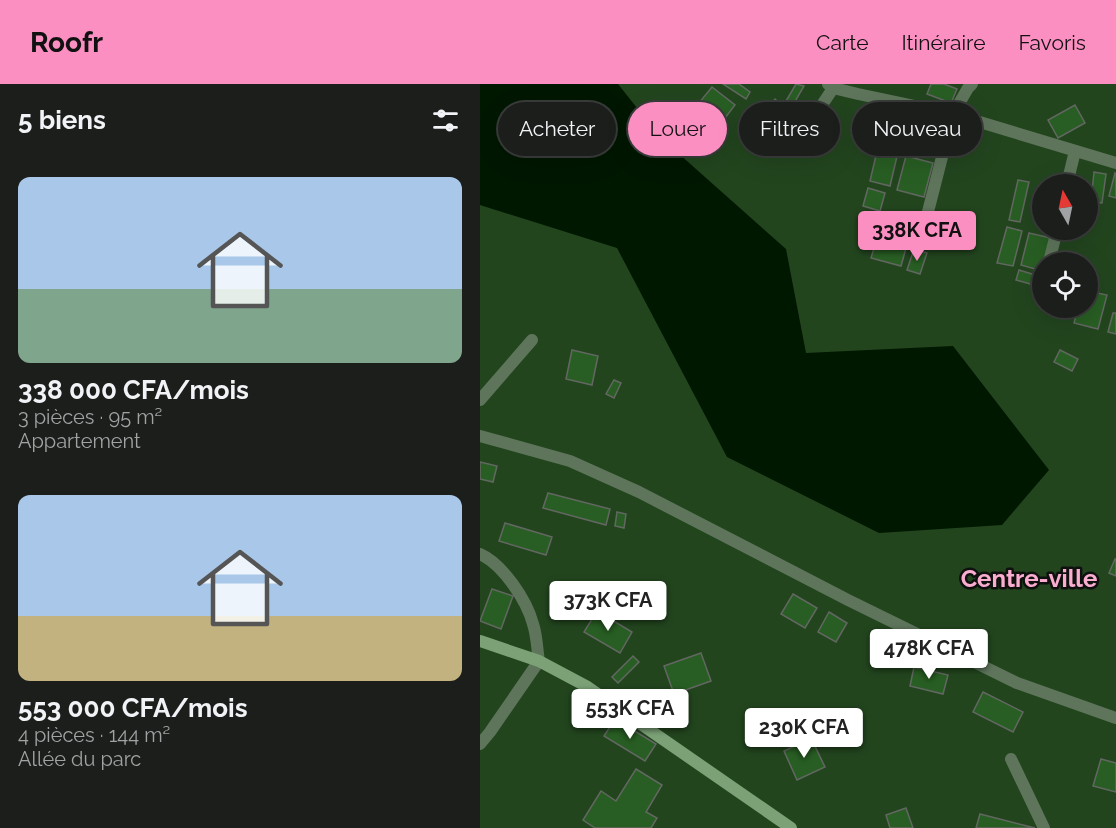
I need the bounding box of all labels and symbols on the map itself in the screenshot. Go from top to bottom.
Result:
north arrow [1032,174,1098,240]
pin: 338K CFA [855,211,979,262]
district label: Centre-ville [961,564,1097,593]
pin: 373K CFA [546,581,670,632]
pin: 478K CFA [867,629,991,680]
pin: 553K CFA [568,689,692,740]
pin: 230K CFA [742,708,866,759]

